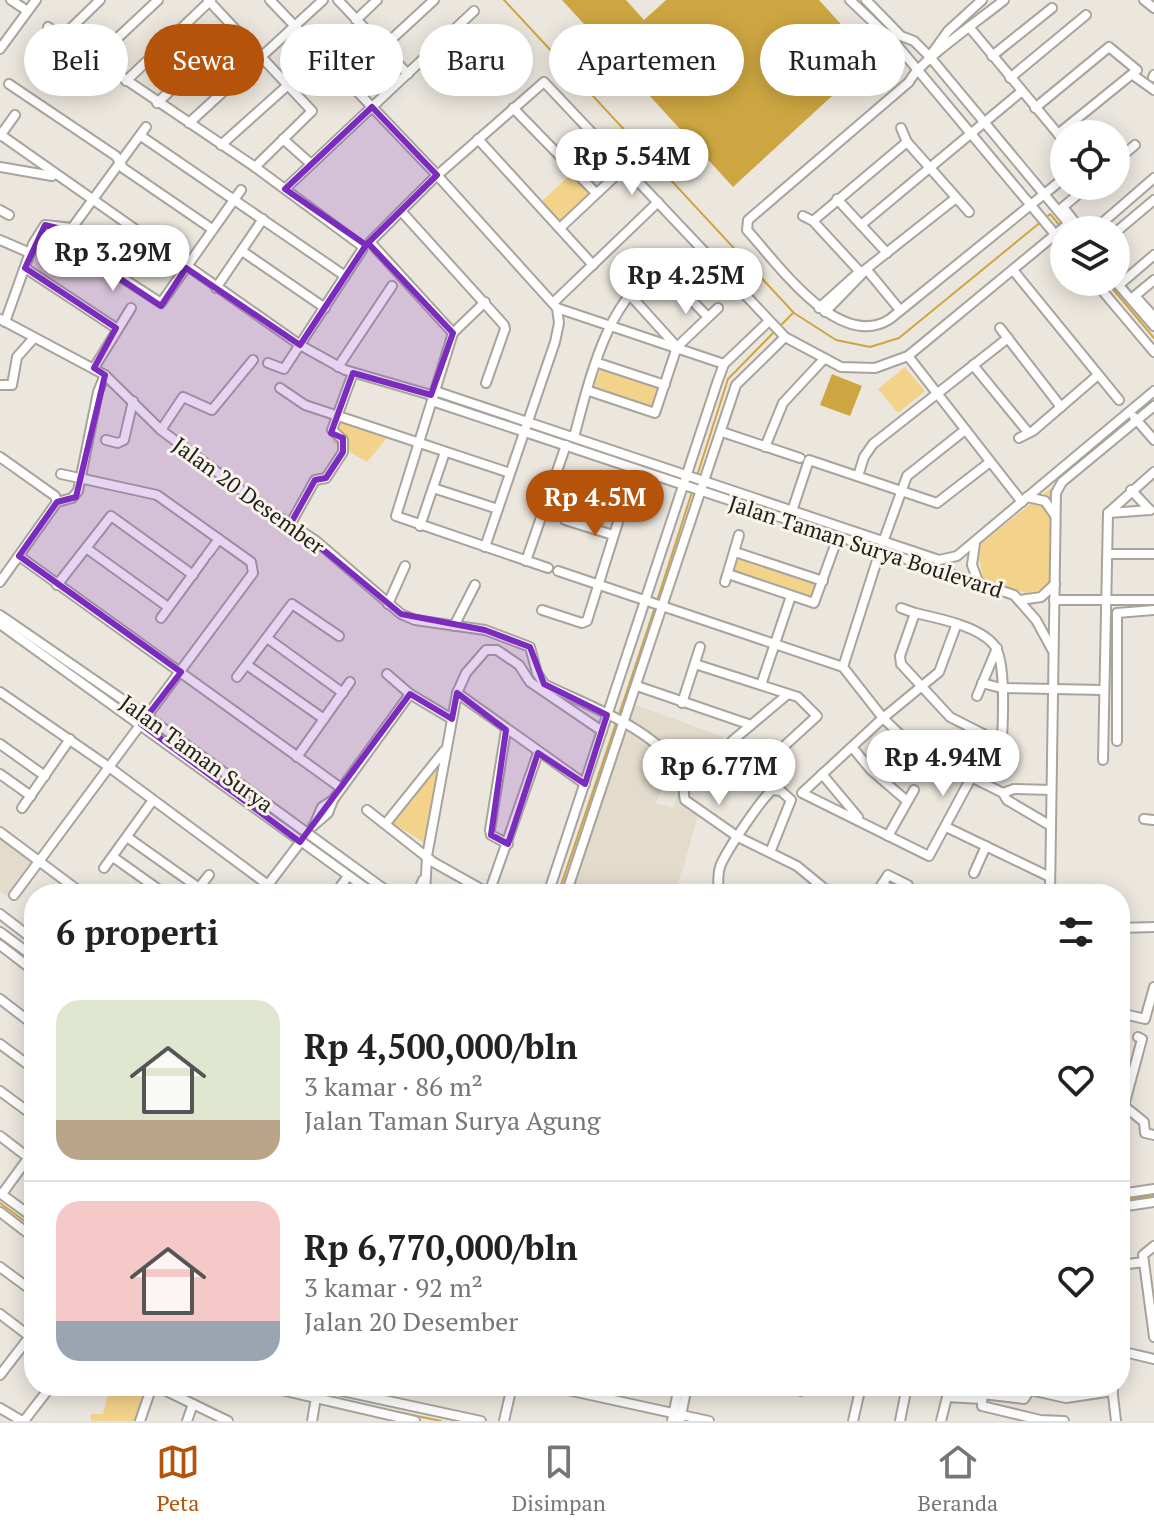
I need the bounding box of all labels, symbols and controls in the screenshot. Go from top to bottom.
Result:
chip: Beli [24,24,128,96]
chip: Sewa [144,24,264,96]
chip: Filter [280,24,403,96]
chip: Baru [419,24,533,96]
chip: Apartemen [549,24,744,96]
chip: Rumah [760,24,905,96]
map controls [1050,120,1130,296]
button: locate [1050,120,1130,200]
pin: Rp 5.54M [549,129,715,197]
text: Rp 5.54M [574,138,690,172]
button: layers [1050,216,1130,296]
pin: Rp 3.29M [30,225,196,293]
text: Rp 3.29M [55,234,171,268]
pin: Rp 4.25M [603,248,769,316]
text: Rp 4.25M [628,257,744,291]
street label: Jalan 20 Desember [167,430,331,560]
pin: Rp 4.5M [521,470,669,538]
text: Rp 4.5M [544,479,646,513]
street label: Jalan Taman Surya Boulevard [725,488,1007,604]
street label: Jalan Taman Surya [115,688,279,818]
pin: Rp 4.94M [860,730,1026,798]
pin: Rp 6.77M [636,739,802,807]
text: Rp 4.94M [885,739,1001,773]
text: Rp 6.77M [661,748,777,782]
text: 6 properti [56,910,218,955]
icon: filters [1054,910,1098,954]
text: Rp 4,500,000/bln [304,1024,578,1069]
icon: home [120,1032,216,1128]
icon: heart [1054,1058,1098,1102]
text: 3 kamar · 86 m² [304,1069,483,1103]
text: Jalan Taman Surya Agung [304,1103,600,1137]
text: Rp 6,770,000/bln [304,1225,578,1270]
icon: home [120,1233,216,1329]
icon: heart [1054,1259,1098,1303]
text: 3 kamar · 92 m² [304,1270,483,1304]
text: Jalan 20 Desember [304,1304,518,1338]
tab: Peta [156,1440,200,1517]
tab: Disimpan [512,1440,606,1517]
tab: Beranda [918,1440,998,1517]

